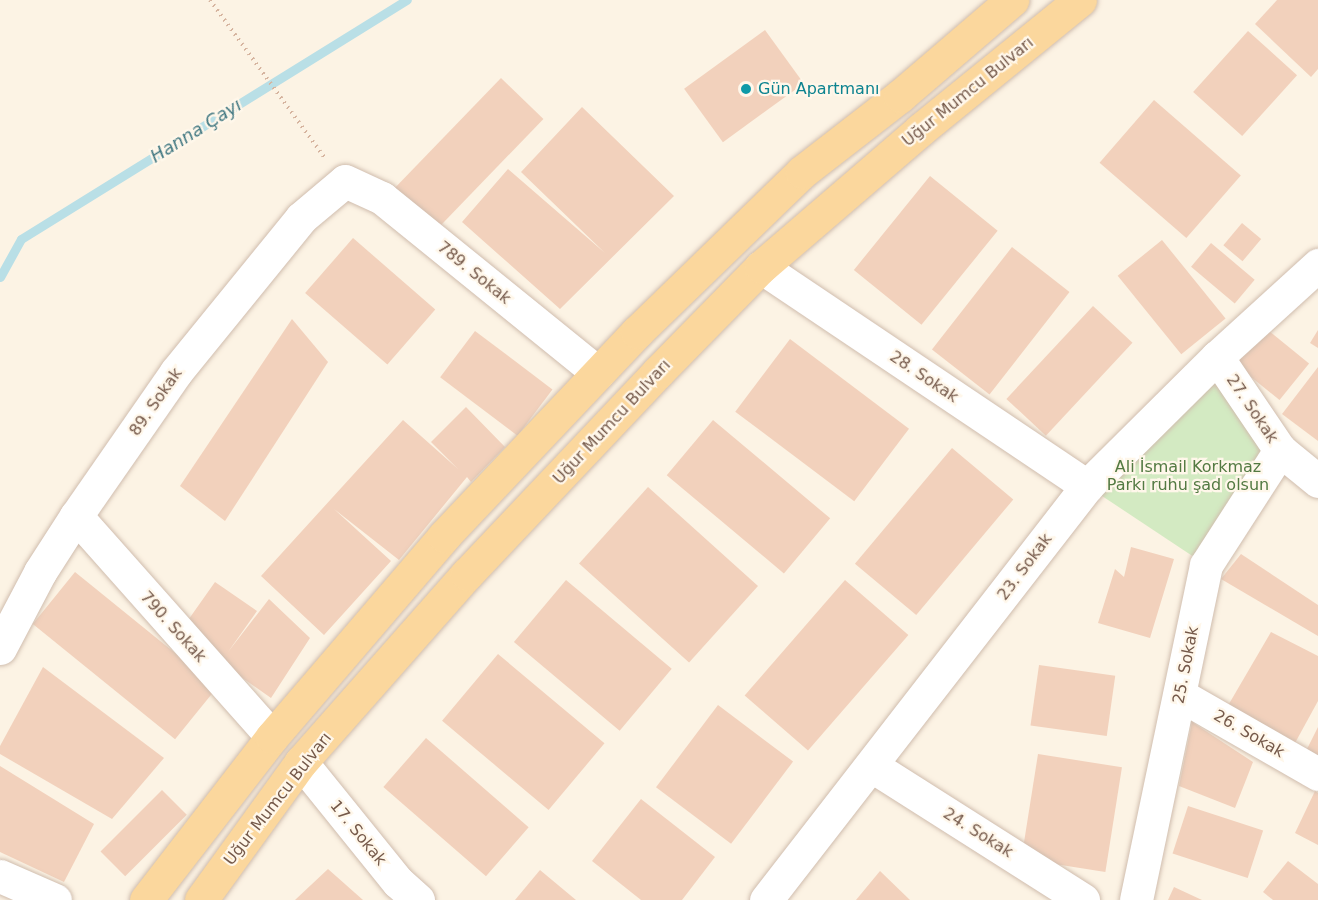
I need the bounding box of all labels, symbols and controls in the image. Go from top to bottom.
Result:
street label: Uğur Mumcu Bulvarı [899,33,1037,151]
place label: Gün Apartmanı [758,79,879,99]
marker: Gün Apartmanı [739,82,753,96]
water label: Hanna Çayı [146,94,246,168]
street label: 789. Sokak [433,238,515,308]
street label: 28. Sokak [886,347,962,407]
street label: Uğur Mumcu Bulvarı [549,356,675,488]
street label: 89. Sokak [126,364,186,440]
street label: 27. Sokak [1222,371,1282,447]
park label: Ali İsmail Korkmaz Parkı ruhu şad olsun [1107,457,1269,495]
street label: 23. Sokak [994,530,1056,604]
street label: 790. Sokak [136,588,210,666]
street label: 25. Sokak [1169,625,1203,705]
street label: 26. Sokak [1210,706,1288,762]
street label: Uğur Mumcu Bulvarı [220,729,336,869]
street label: 17. Sokak [326,796,390,870]
street label: 24. Sokak [940,804,1016,862]

